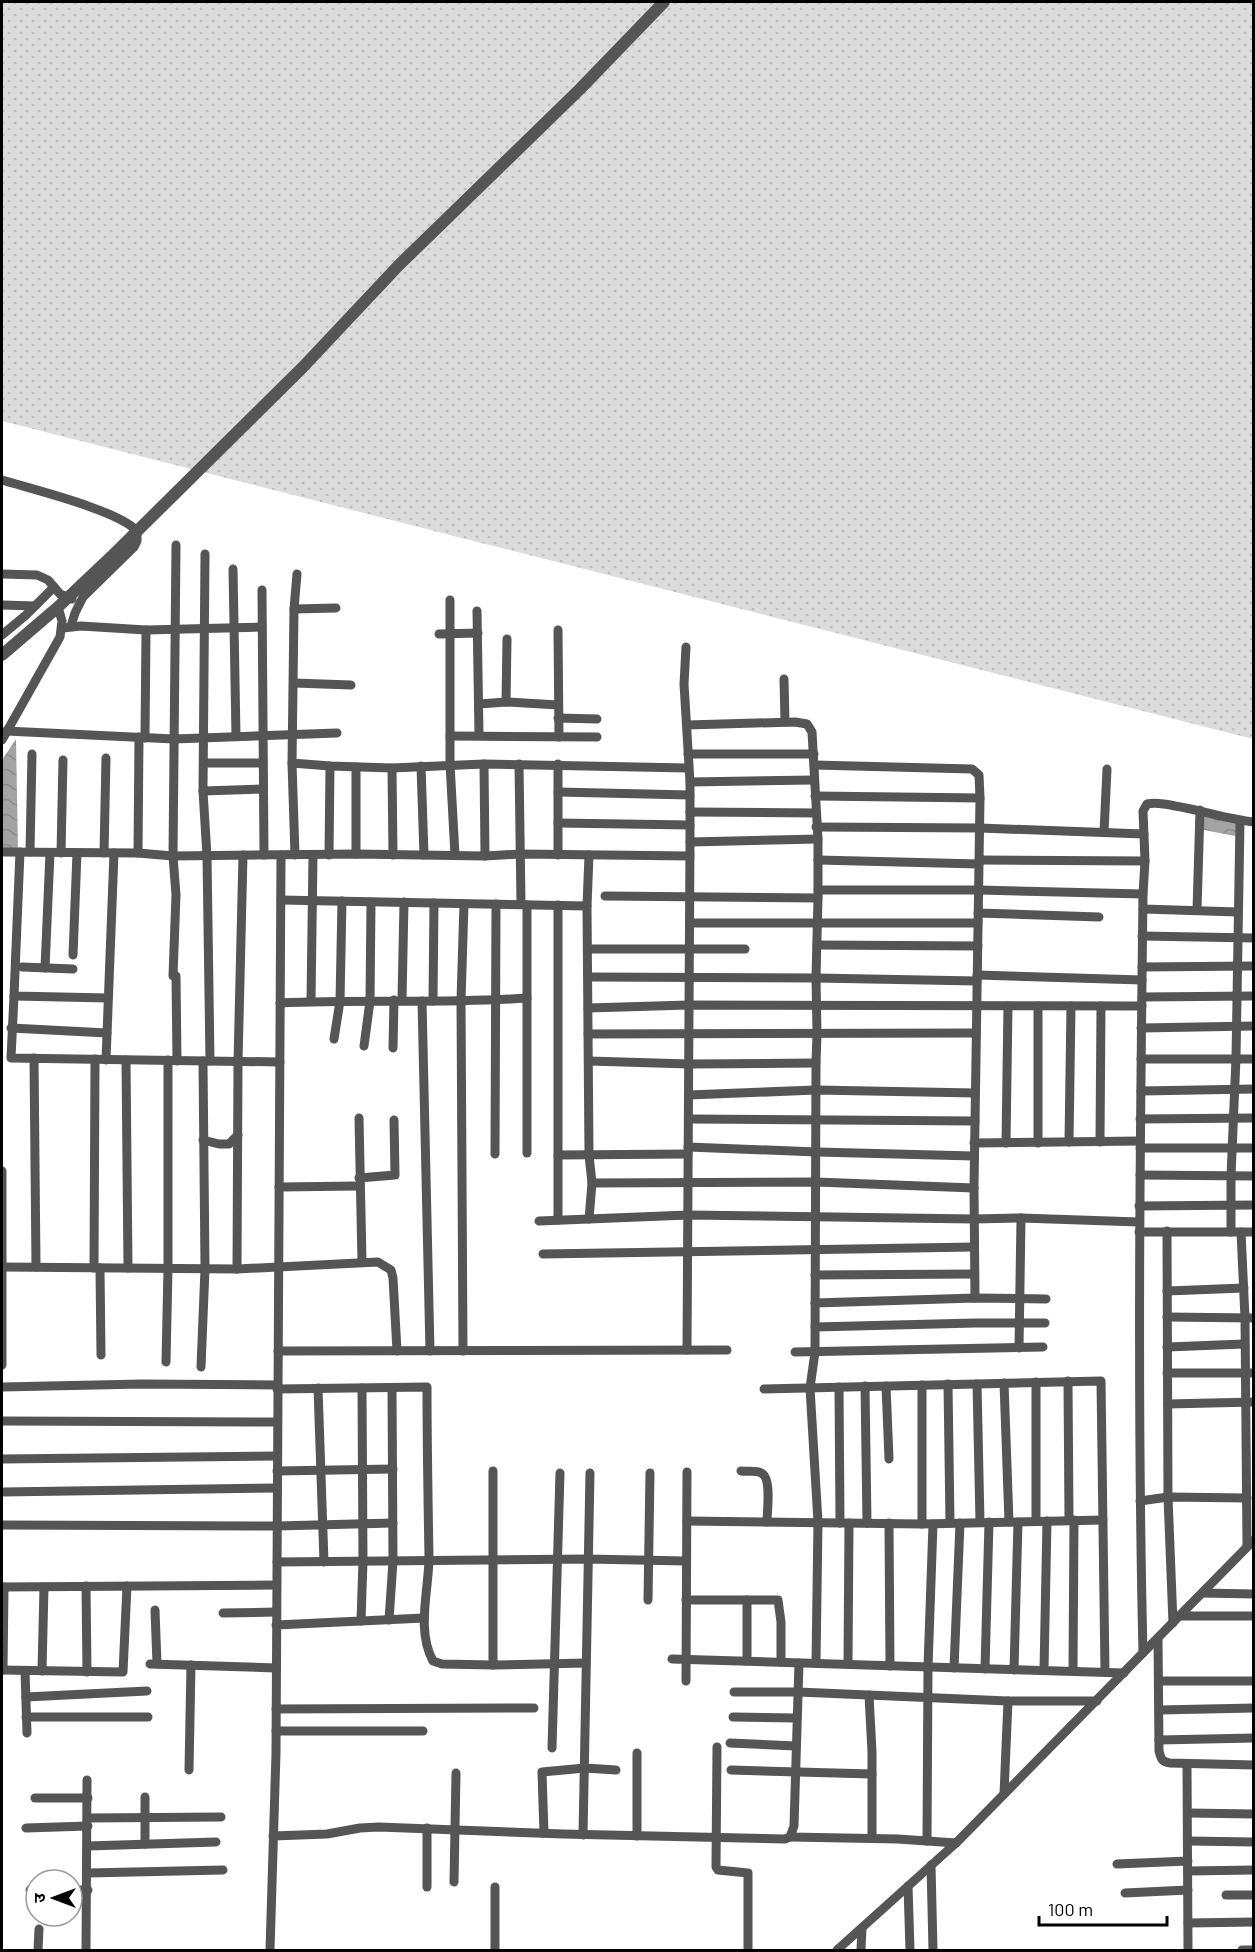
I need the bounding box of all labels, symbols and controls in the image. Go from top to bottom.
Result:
north arrow [24,1868,84,1928]
scale bar [1039,1889,1166,1927]
text: उ [29,1893,48,1903]
text: 100 m [1048,1898,1093,1920]

